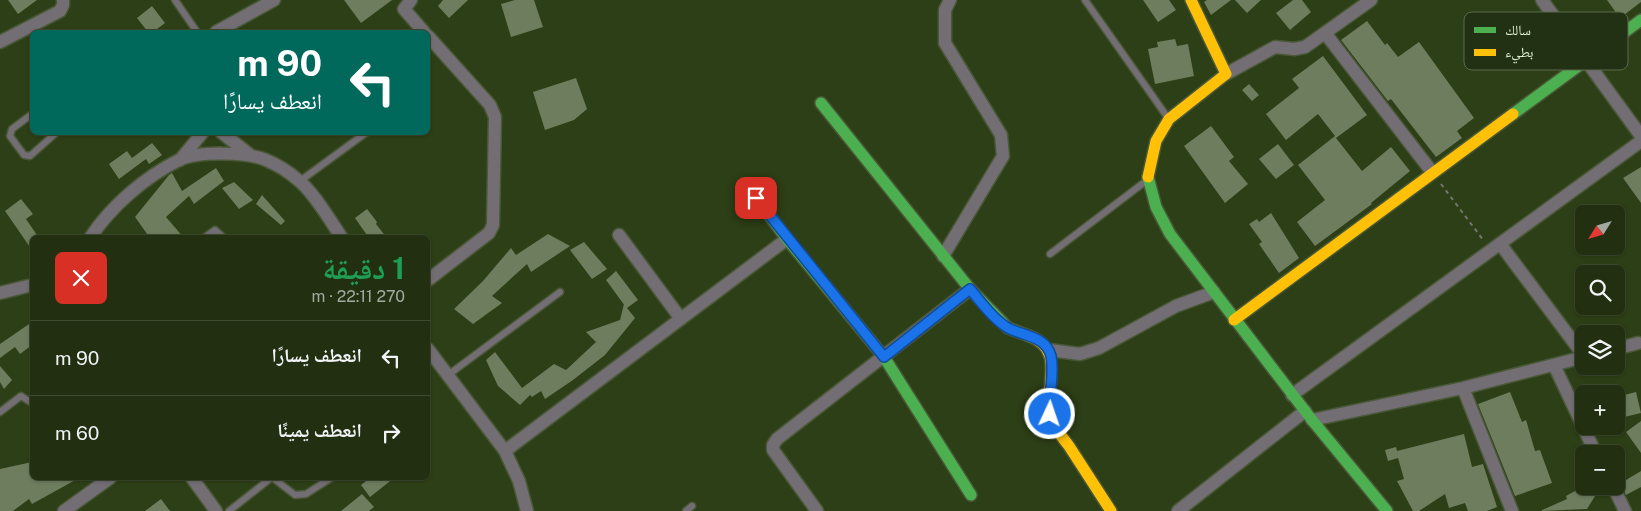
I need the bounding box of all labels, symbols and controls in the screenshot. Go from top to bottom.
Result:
legend [1464,12,1628,70]
text: سالك [1505,22,1531,38]
text: 90 m [237,43,322,84]
text: بطيء [1505,44,1534,64]
icon: left [340,50,405,115]
text: انعطف يسارًا [223,88,322,114]
pin [735,177,777,219]
icon: arrive [742,184,770,212]
north arrow [1575,205,1625,255]
map controls [1575,205,1625,495]
text: 1 دقيقة [322,250,405,286]
button: close [55,252,107,304]
button: search [1575,265,1625,315]
text: 270 m · 22:11 [312,287,405,306]
button: layers [1575,325,1625,375]
text: انعطف يسارًا [272,344,362,366]
icon: left [377,344,405,372]
text: 90 m [55,347,99,369]
button: + [1575,385,1625,435]
position arrow [1023,387,1075,439]
text: انعطف يمينًا [277,419,362,441]
icon: right [377,419,405,447]
text: 60 m [55,422,99,444]
button: − [1575,445,1625,495]

